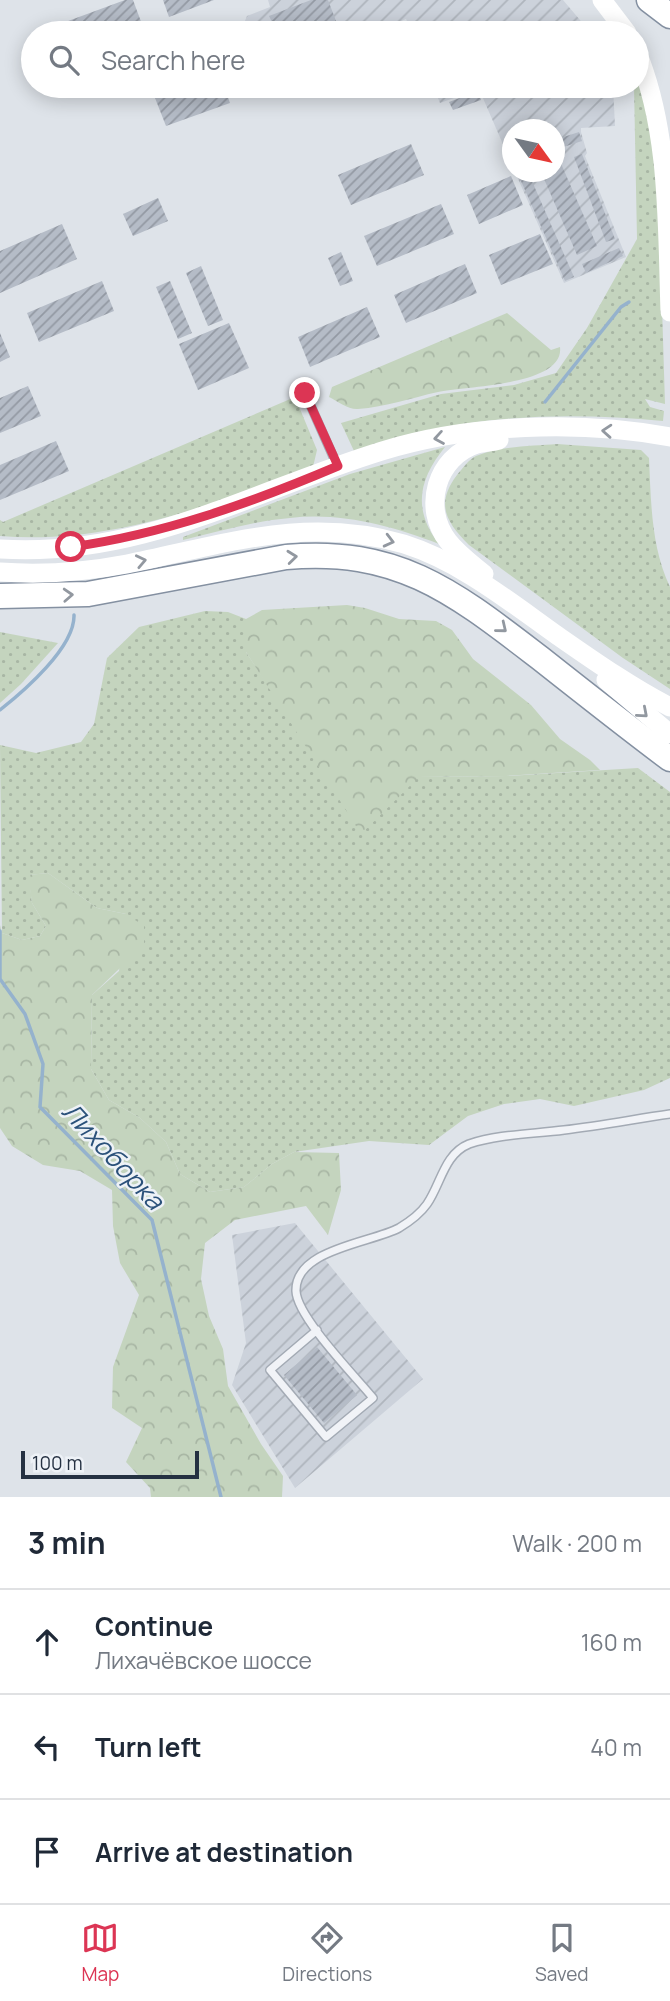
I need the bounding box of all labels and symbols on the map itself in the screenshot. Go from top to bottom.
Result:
north arrow [502,119,565,182]
route end [289,377,320,408]
one-way arrow [602,423,613,438]
one-way arrow [433,430,444,445]
route start [55,531,86,562]
one-way arrow [383,533,395,547]
one-way arrow [287,550,298,565]
one-way arrow [135,555,147,569]
one-way arrow [63,588,74,603]
one-way arrow [493,620,506,632]
one-way arrow [635,705,648,717]
water label: Лихоборка [55,1094,174,1218]
scale bar [21,1448,200,1480]

